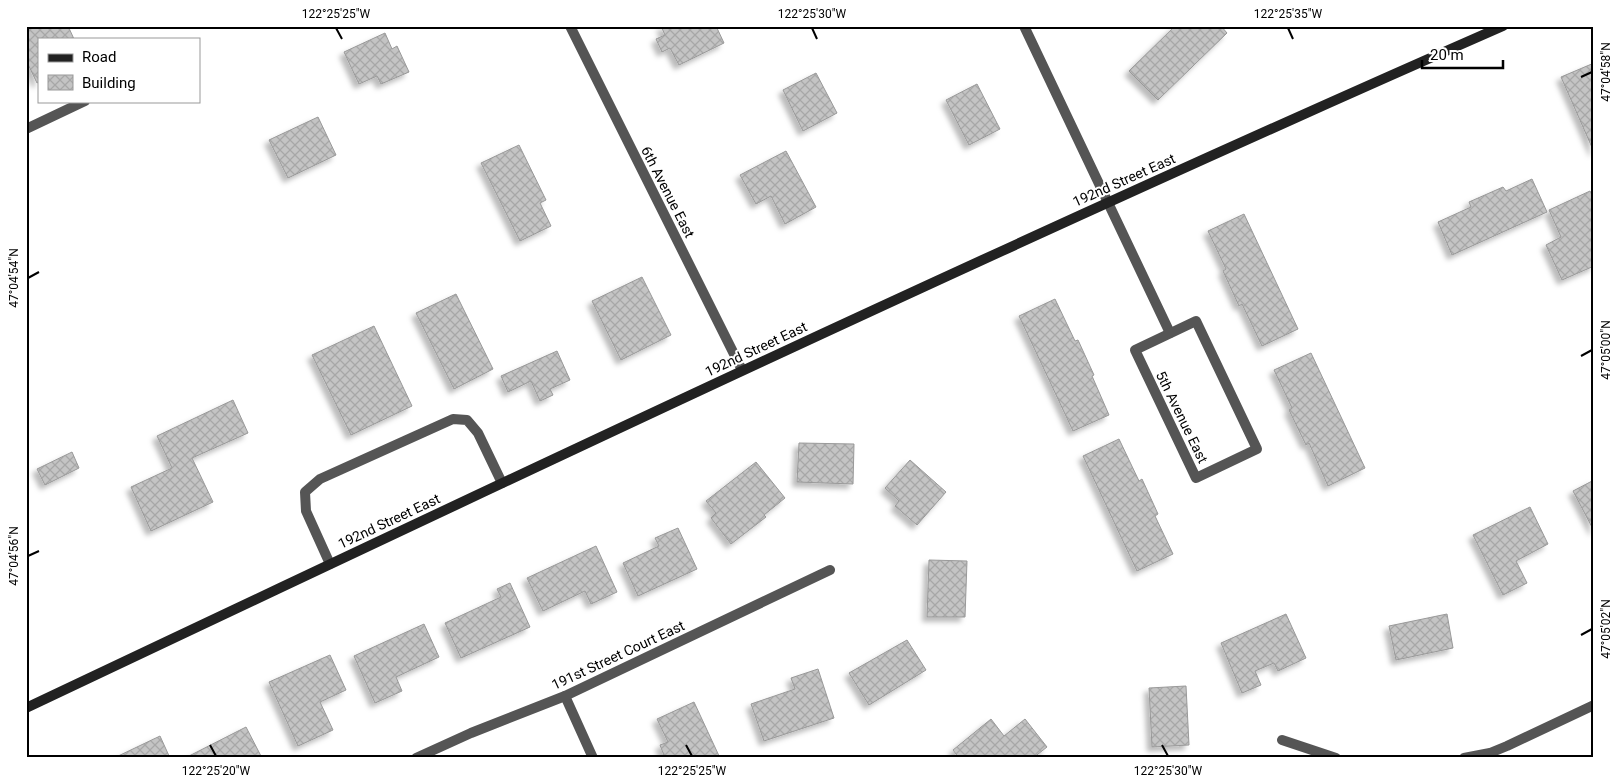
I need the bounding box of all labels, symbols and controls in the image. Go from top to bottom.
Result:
text: 122°25'25"W [302,7,370,21]
text: 122°25'30"W [778,7,846,21]
text: 122°25'35"W [1254,7,1322,21]
legend [38,38,200,102]
scale bar [1422,38,1504,70]
text: 47°04'58"N [1599,42,1613,102]
text: 20 m [1430,46,1464,64]
text: Road [82,48,116,66]
text: Building [82,74,136,92]
street label: 6th Avenue East [638,144,698,241]
street label: 192nd Street East [1070,150,1178,210]
text: 47°04'54"N [7,248,21,308]
street label: 192nd Street East [703,318,810,380]
text: 47°05'00"N [1599,320,1613,380]
street label: 5th Avenue East [1153,368,1211,466]
street label: 192nd Street East [336,490,443,552]
text: 47°04'56"N [7,526,21,586]
text: 47°05'02"N [1599,599,1613,659]
street label: 191st Street Court East [549,617,687,693]
text: 122°25'20"W [182,764,250,778]
text: 122°25'25"W [658,764,726,778]
text: 122°25'30"W [1134,764,1202,778]

